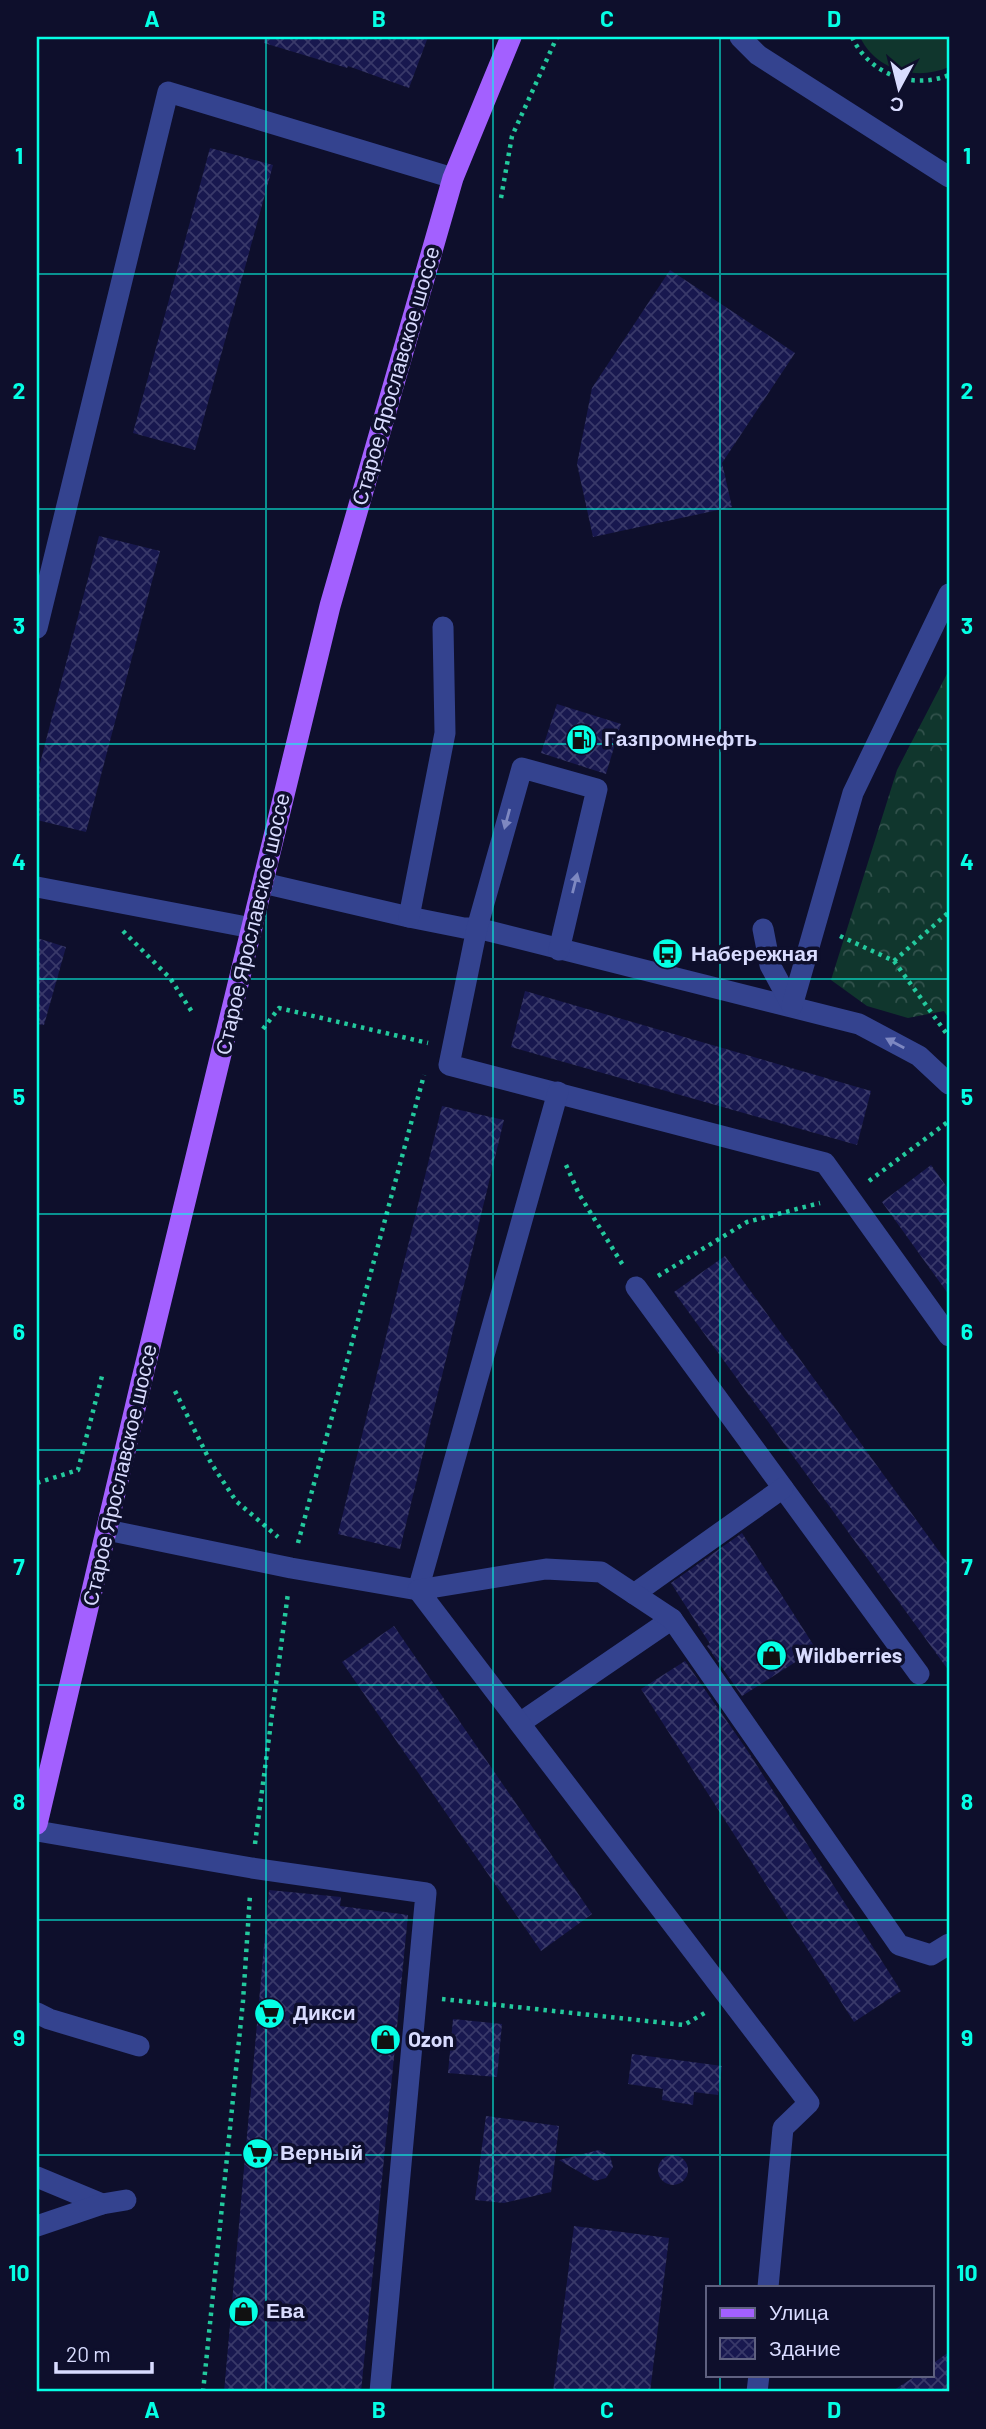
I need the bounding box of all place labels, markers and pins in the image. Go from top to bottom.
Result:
fuel station icon: Газпромнефть [564,722,598,756]
place label: Газпромнефть [604,725,757,750]
bus stop icon: Набережная [651,937,685,971]
place label: Набережная [691,940,818,965]
shop icon: Wildberries [755,1639,789,1673]
place label: Wildberries [795,1642,902,1667]
supermarket icon: Дикси [253,1996,287,2030]
place label: Дикси [293,1999,356,2024]
shop icon: Ozon [368,2023,402,2057]
place label: Ozon [408,2026,454,2051]
supermarket icon: Верный [240,2136,274,2170]
place label: Верный [280,2139,363,2164]
shop icon: Ева [226,2294,260,2328]
place label: Ева [266,2297,305,2322]

